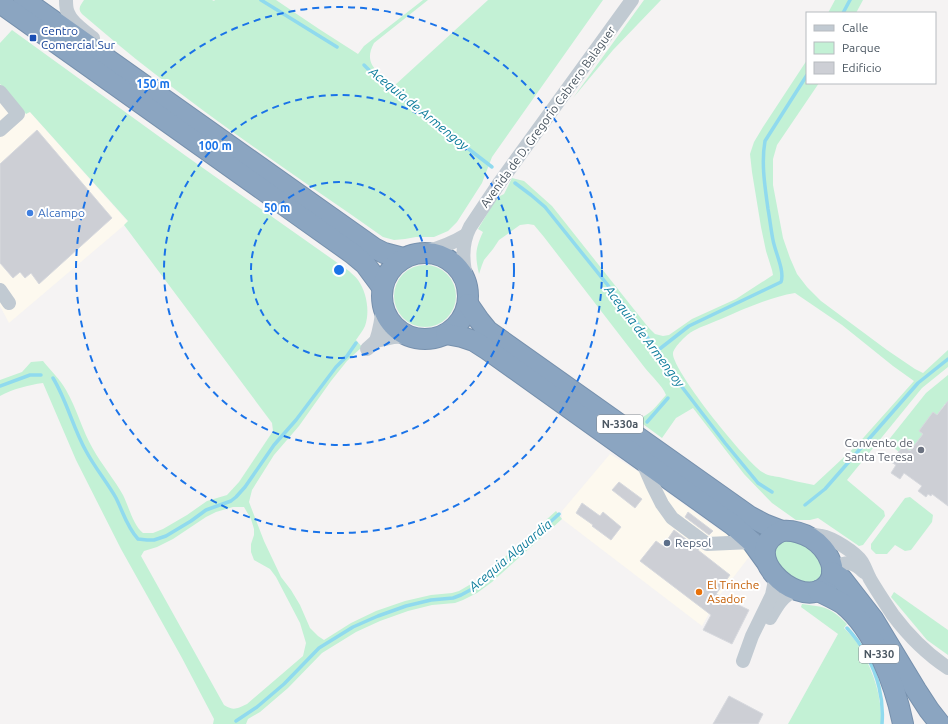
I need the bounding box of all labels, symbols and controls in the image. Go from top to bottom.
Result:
legend [806,12,936,84]
text: Calle [842,21,868,34]
street label: Avenida de D. Gregorio Cabrero Balaguer [478,23,618,210]
place label: Centro Comercial Sur [41,24,116,51]
marker: Centro Comercial Sur [28,33,38,43]
text: Parque [842,41,880,54]
text: Edificio [842,61,882,74]
water label: Acequia de Armengoy [366,63,472,153]
text: 150 m [136,77,170,90]
text: 100 m [198,139,232,152]
text: 50 m [264,201,290,214]
place label: Alcampo [38,206,85,219]
marker: Alcampo [25,208,35,218]
centre of rings [332,263,346,277]
water label: Acequia de Armengoy [602,282,688,390]
road number: N-330a [597,415,643,433]
place label: Convento de Santa Teresa [844,436,913,463]
marker: Convento de Santa Teresa [916,445,926,455]
water label: Acequia Alguardia [465,516,554,594]
place label: Repsol [675,536,711,549]
marker: Repsol [662,538,672,548]
place label: El Trinche Asador [707,578,759,605]
marker: El Trinche Asador [694,587,704,597]
road number: N-330 [859,645,899,663]

